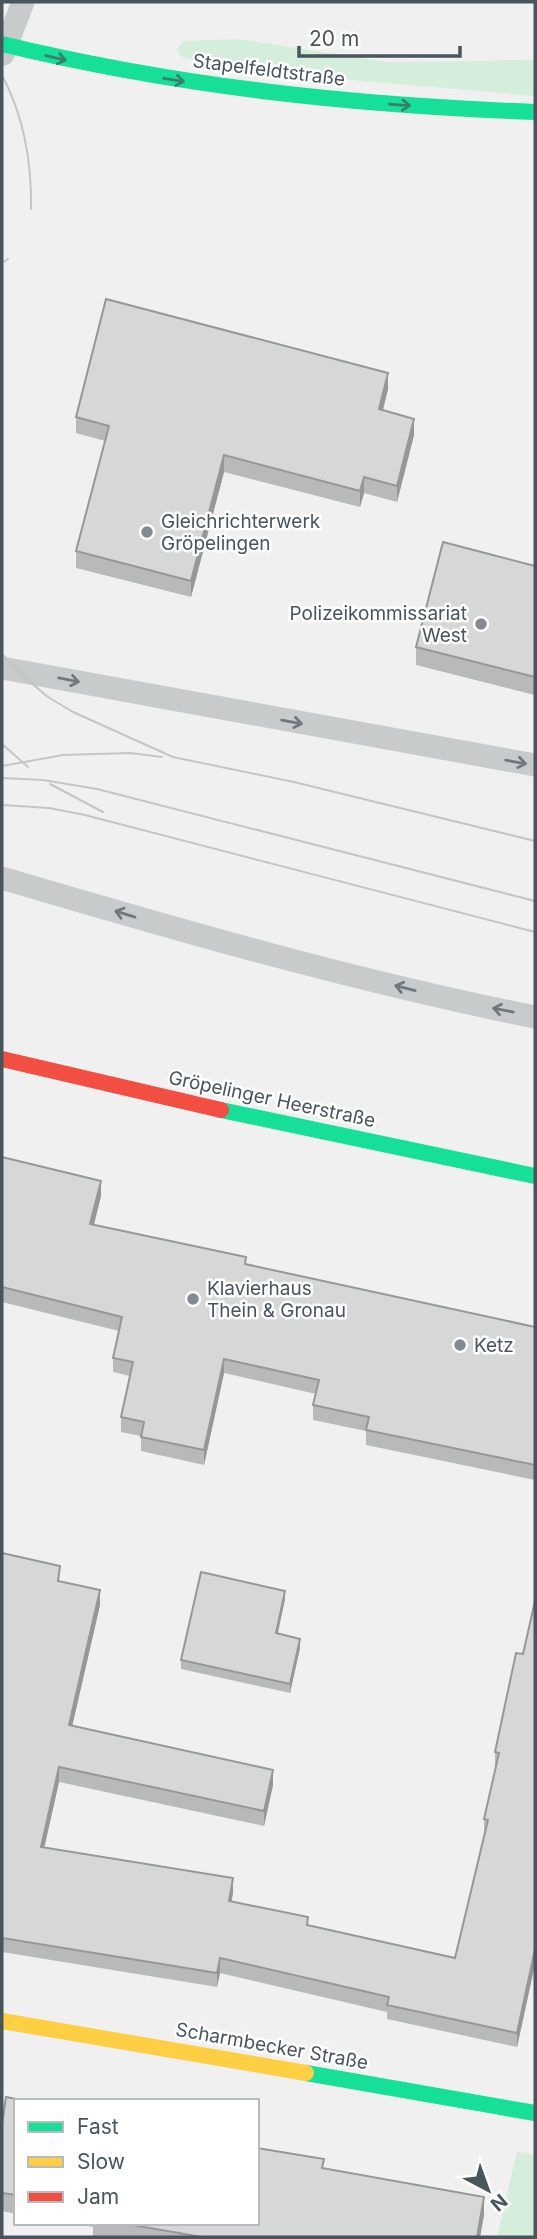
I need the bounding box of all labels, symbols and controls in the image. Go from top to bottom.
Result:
scale bar [299,14,460,58]
text: 20 m [309,26,359,51]
street label: Stapelfeldtstraße [191,49,347,91]
one-way arrow [44,52,66,65]
one-way arrow [162,74,185,87]
one-way arrow [388,99,410,112]
place label: Gleichrichterwerk Gröpelingen [161,510,321,555]
marker: Gleichrichterwerk Gröpelingen [139,524,155,540]
place label: Polizeikommissariat West [290,602,467,647]
marker: Polizeikommissariat West [473,616,489,632]
one-way arrow [57,673,80,687]
one-way arrow [281,716,303,729]
one-way arrow [505,756,527,769]
one-way arrow [114,907,136,920]
one-way arrow [394,981,417,994]
one-way arrow [492,1003,515,1017]
street label: Gröpelinger Heerstraße [166,1066,378,1132]
place label: Klavierhaus Thein & Gronau [207,1277,346,1322]
marker: Klavierhaus Thein & Gronau [185,1291,201,1307]
place label: Ketz [474,1334,514,1357]
marker: Ketz [452,1337,468,1353]
street label: Scharmbecker Straße [174,2018,370,2074]
legend [14,2099,259,2225]
text: Fast [77,2114,119,2139]
text: Slow [77,2149,125,2174]
north arrow [453,2155,523,2225]
text: Jam [77,2184,119,2209]
text: N [486,2189,512,2216]

